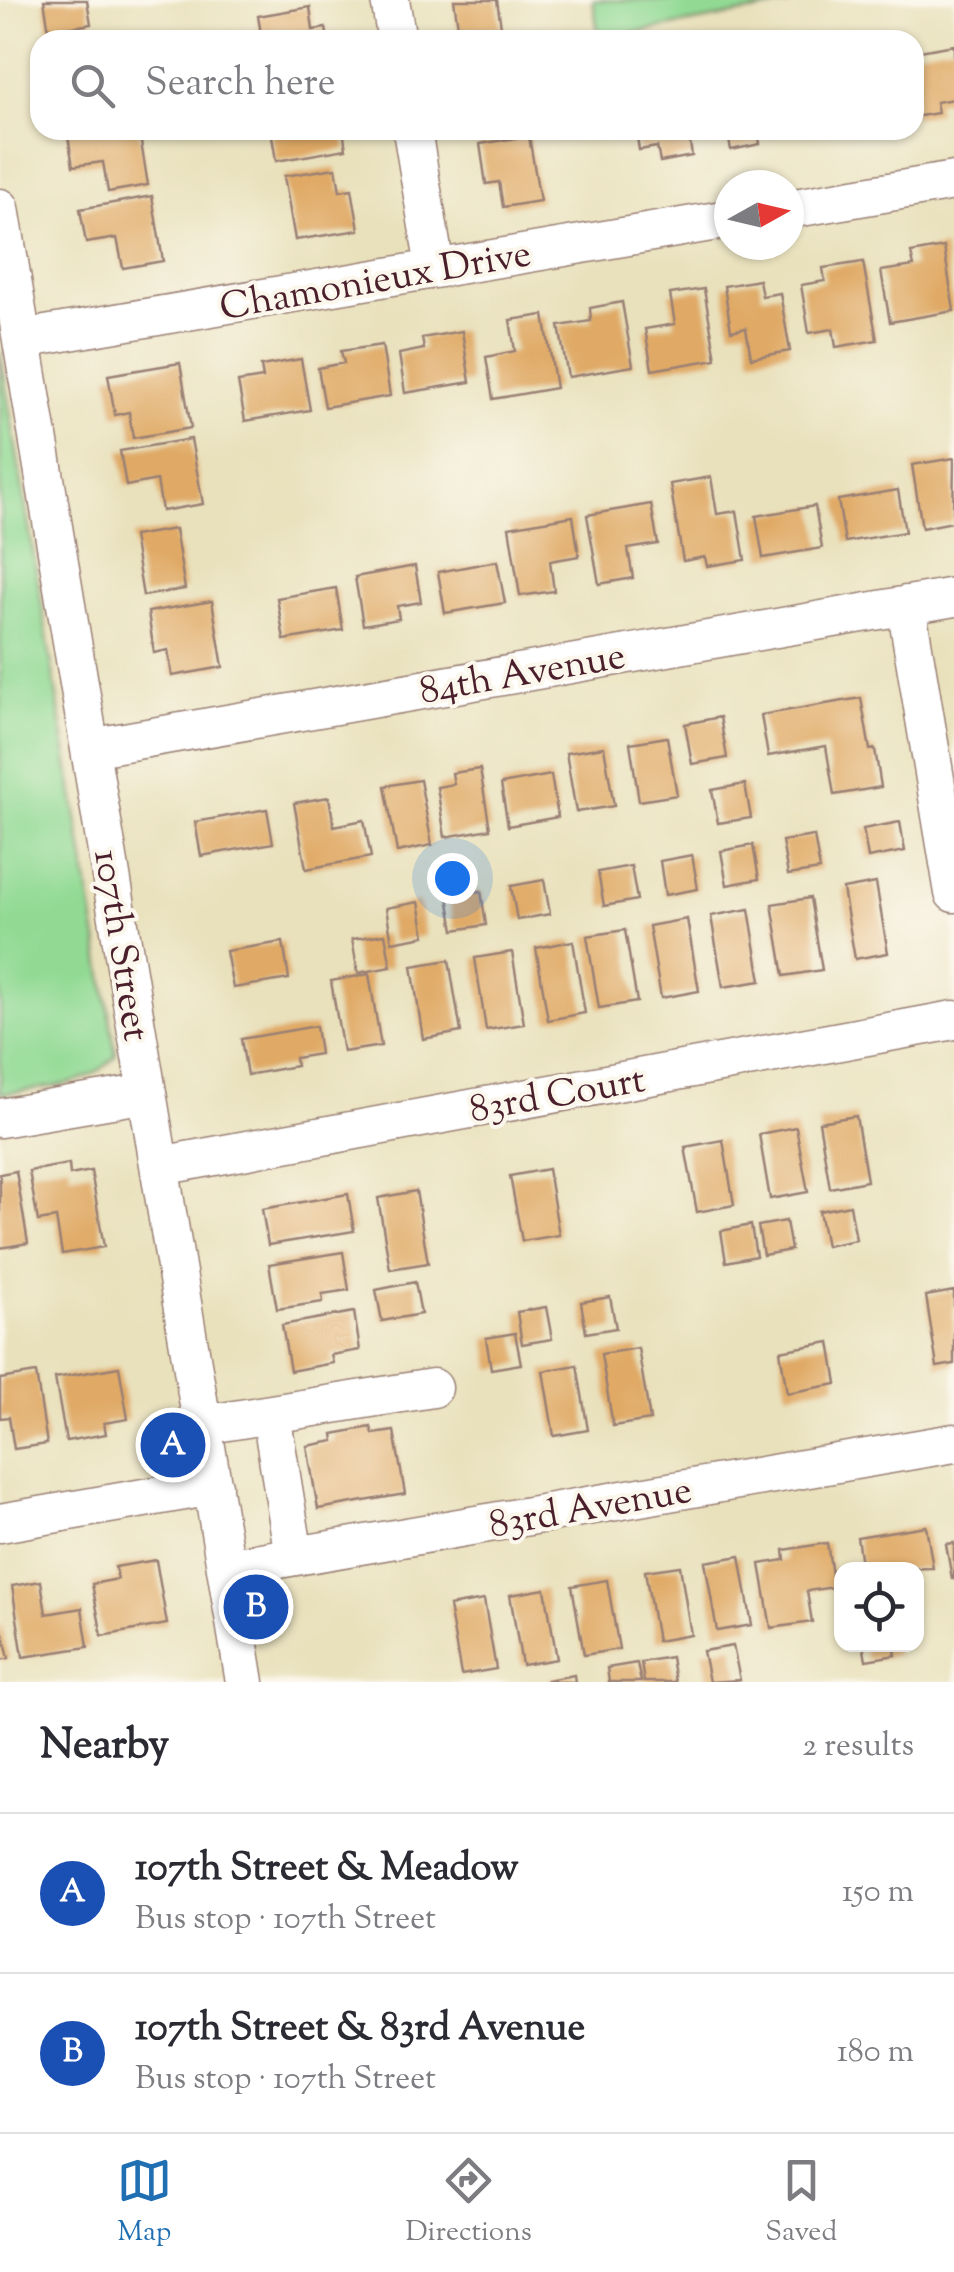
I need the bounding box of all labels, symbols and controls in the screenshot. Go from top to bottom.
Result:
search box [30,30,924,140]
icon: search [65,58,120,113]
text: Search here [145,58,336,112]
north arrow [714,170,804,260]
street label: Chamonieux Drive [216,229,536,337]
street label: 84th Avenue [416,631,630,721]
street label: 107th Street [77,846,161,1045]
your location [427,853,478,904]
street label: 83rd Court [466,1055,650,1139]
pin: A [140,1408,206,1482]
street label: 83rd Avenue [485,1466,696,1554]
map controls [834,1562,924,1652]
button: locate [834,1562,924,1652]
pin: B [224,1570,288,1644]
text: Nearby [40,1717,169,1777]
text: 2 results [802,1724,914,1770]
text: 107th Street & Meadow [135,1843,519,1897]
text: A [60,1870,85,1916]
text: 150 m [842,1870,914,1916]
text: Bus stop · 107th Street [135,1897,436,1943]
text: 107th Street & 83rd Avenue [135,2003,585,2057]
text: B [62,2030,83,2076]
text: 180 m [837,2030,914,2076]
text: Bus stop · 107th Street [135,2057,436,2103]
tab: Map [117,2153,172,2253]
tab: Directions [405,2153,532,2253]
tab: Saved [765,2153,837,2253]

